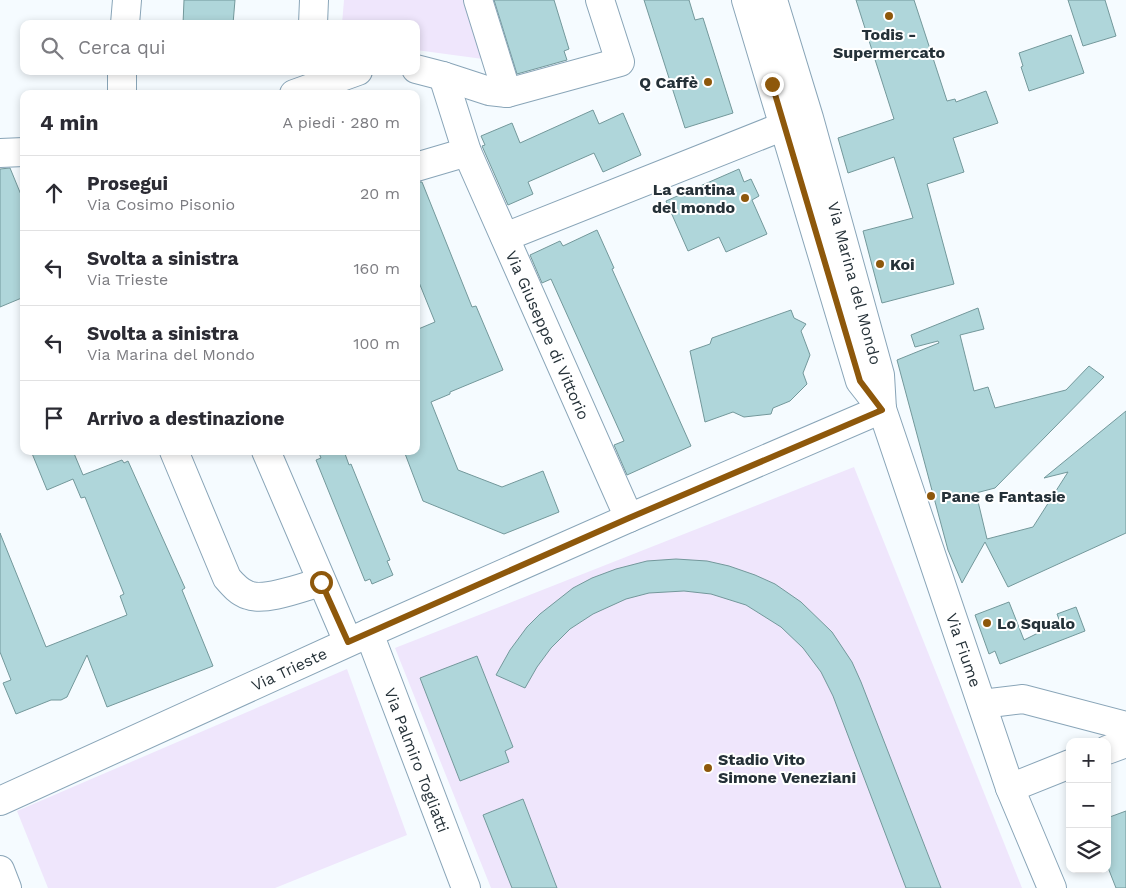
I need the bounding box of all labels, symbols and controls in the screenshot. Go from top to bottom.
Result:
marker: Todis - Supermercato [883,10,895,22]
search box [20,20,420,75]
place label: Todis - Supermercato [833,25,945,62]
icon: search [38,34,66,62]
text: Cerca qui [78,36,166,59]
place label: Q Caffè [639,73,698,92]
route end [761,73,784,96]
marker: Q Caffè [702,76,714,88]
text: 4 min [40,110,98,135]
text: A piedi · 280 m [282,113,400,132]
text: Prosegui [87,172,168,195]
icon: ahead [40,179,68,207]
place label: La cantina del mondo [652,180,736,217]
text: 20 m [360,184,400,203]
marker: La cantina del mondo [739,192,751,204]
text: Via Cosimo Pisonio [87,195,235,214]
street label: Via Marina del Mondo [824,200,885,367]
text: Svolta a sinistra [87,247,238,270]
street label: Via Giuseppe di Vittorio [502,248,593,423]
icon: left [40,254,68,282]
place label: Koi [890,255,915,274]
marker: Koi [874,258,886,270]
text: 160 m [353,259,400,278]
text: Via Trieste [87,270,168,289]
text: Svolta a sinistra [87,322,238,345]
icon: left [40,329,68,357]
text: 100 m [353,334,400,353]
text: Via Marina del Mondo [87,345,255,364]
icon: arrive [40,404,68,432]
text: Arrivo a destinazione [87,407,284,430]
place label: Pane e Fantasie [941,487,1066,506]
marker: Pane e Fantasie [925,490,937,502]
route start [310,571,333,594]
street label: Via Fiume [942,611,985,690]
place label: Lo Squalo [997,614,1075,633]
marker: Lo Squalo [981,617,993,629]
street label: Via Trieste [248,644,330,695]
street label: Via Palmiro Togliatti [380,685,453,835]
map controls [1066,738,1111,873]
button: + [1066,738,1111,783]
place label: Stadio Vito Simone Veneziani [718,750,856,787]
marker: Stadio Vito Simone Veneziani [702,762,714,774]
button: − [1066,783,1111,828]
button: layers [1066,828,1111,873]

